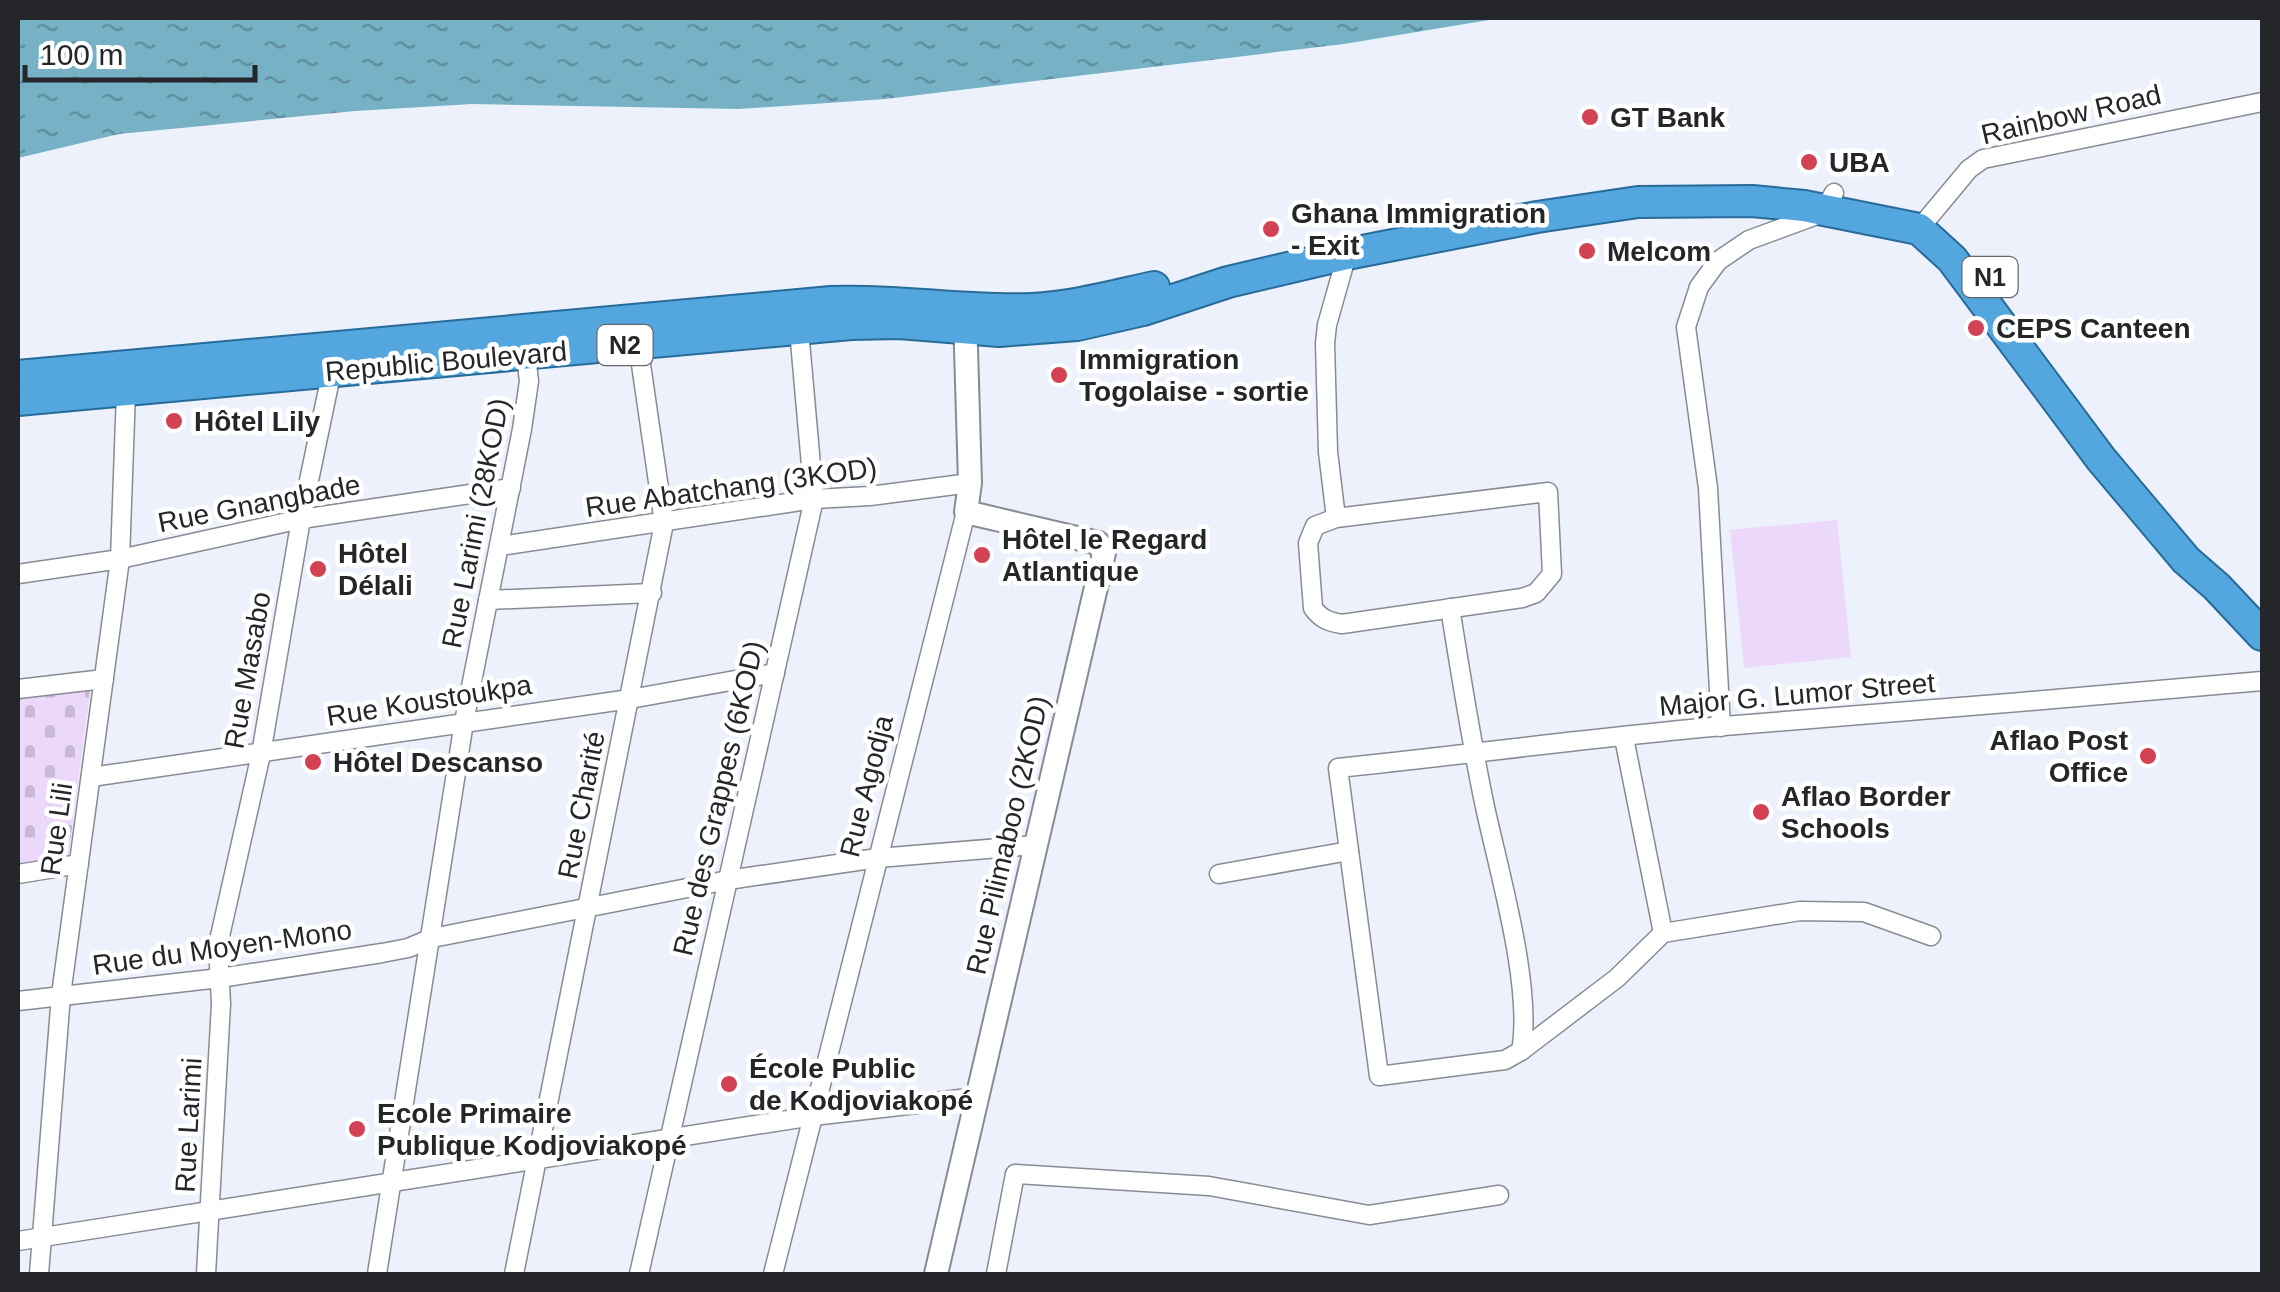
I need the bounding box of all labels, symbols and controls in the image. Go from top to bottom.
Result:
scale bar [25,20,255,82]
text: 100 m [40,38,123,71]
street label: Rainbow Road [1978,79,2164,150]
place label: GT Bank [1610,102,1726,133]
marker: GT Bank [1579,106,1601,128]
place label: UBA [1829,147,1890,178]
marker: UBA [1798,151,1820,173]
place label: Ghana Immigration - Exit [1291,198,1546,261]
marker: Ghana Immigration - Exit [1260,218,1282,240]
place label: Melcom [1607,236,1711,267]
marker: Melcom [1576,240,1598,262]
road number: N1 [1962,257,2018,297]
place label: CEPS Canteen [1996,313,2191,344]
marker: CEPS Canteen [1965,317,1987,339]
road number: N2 [598,325,652,365]
street label: Republic Boulevard [324,335,568,388]
place label: Immigration Togolaise - sortie [1079,344,1309,407]
marker: Immigration Togolaise - sortie [1048,364,1070,386]
street label: Rue Larimi (28KOD) [436,396,515,651]
place label: Hôtel Lily [194,406,320,437]
marker: Hôtel Lily [163,410,185,432]
street label: Rue Abatchang (3KOD) [583,452,879,523]
street label: Rue Gnangbade [155,469,363,538]
place label: Hôtel le Regard Atlantique [1002,524,1207,587]
place label: Hôtel Délali [338,538,413,601]
marker: Hôtel le Regard Atlantique [971,544,993,566]
marker: Hôtel Délali [307,558,329,580]
street label: Rue Masabo [218,589,277,751]
street label: Rue des Grappes (6KOD) [667,638,770,959]
street label: Major G. Lumor Street [1658,667,1937,722]
street label: Rue Koustoukpa [324,669,534,732]
street label: Rue Pilimaboo (2KOD) [960,693,1055,977]
street label: Rue Agodja [834,712,899,860]
place label: Aflao Post Office [1990,725,2128,788]
street label: Rue Charité [552,729,611,881]
marker: Aflao Post Office [2137,745,2159,767]
place label: Hôtel Descanso [333,747,543,778]
marker: Hôtel Descanso [302,751,324,773]
street label: Rue Lili [35,781,78,877]
place label: Aflao Border Schools [1781,781,1951,844]
marker: Aflao Border Schools [1750,801,1772,823]
street label: Rue du Moyen-Mono [90,914,354,981]
place label: École Public de Kodjoviakopé [749,1053,973,1116]
street label: Rue Larimi [169,1057,208,1193]
marker: École Public de Kodjoviakopé [718,1073,740,1095]
place label: Ecole Primaire Publique Kodjoviakopé [377,1098,687,1161]
marker: Ecole Primaire Publique Kodjoviakopé [346,1118,368,1140]

